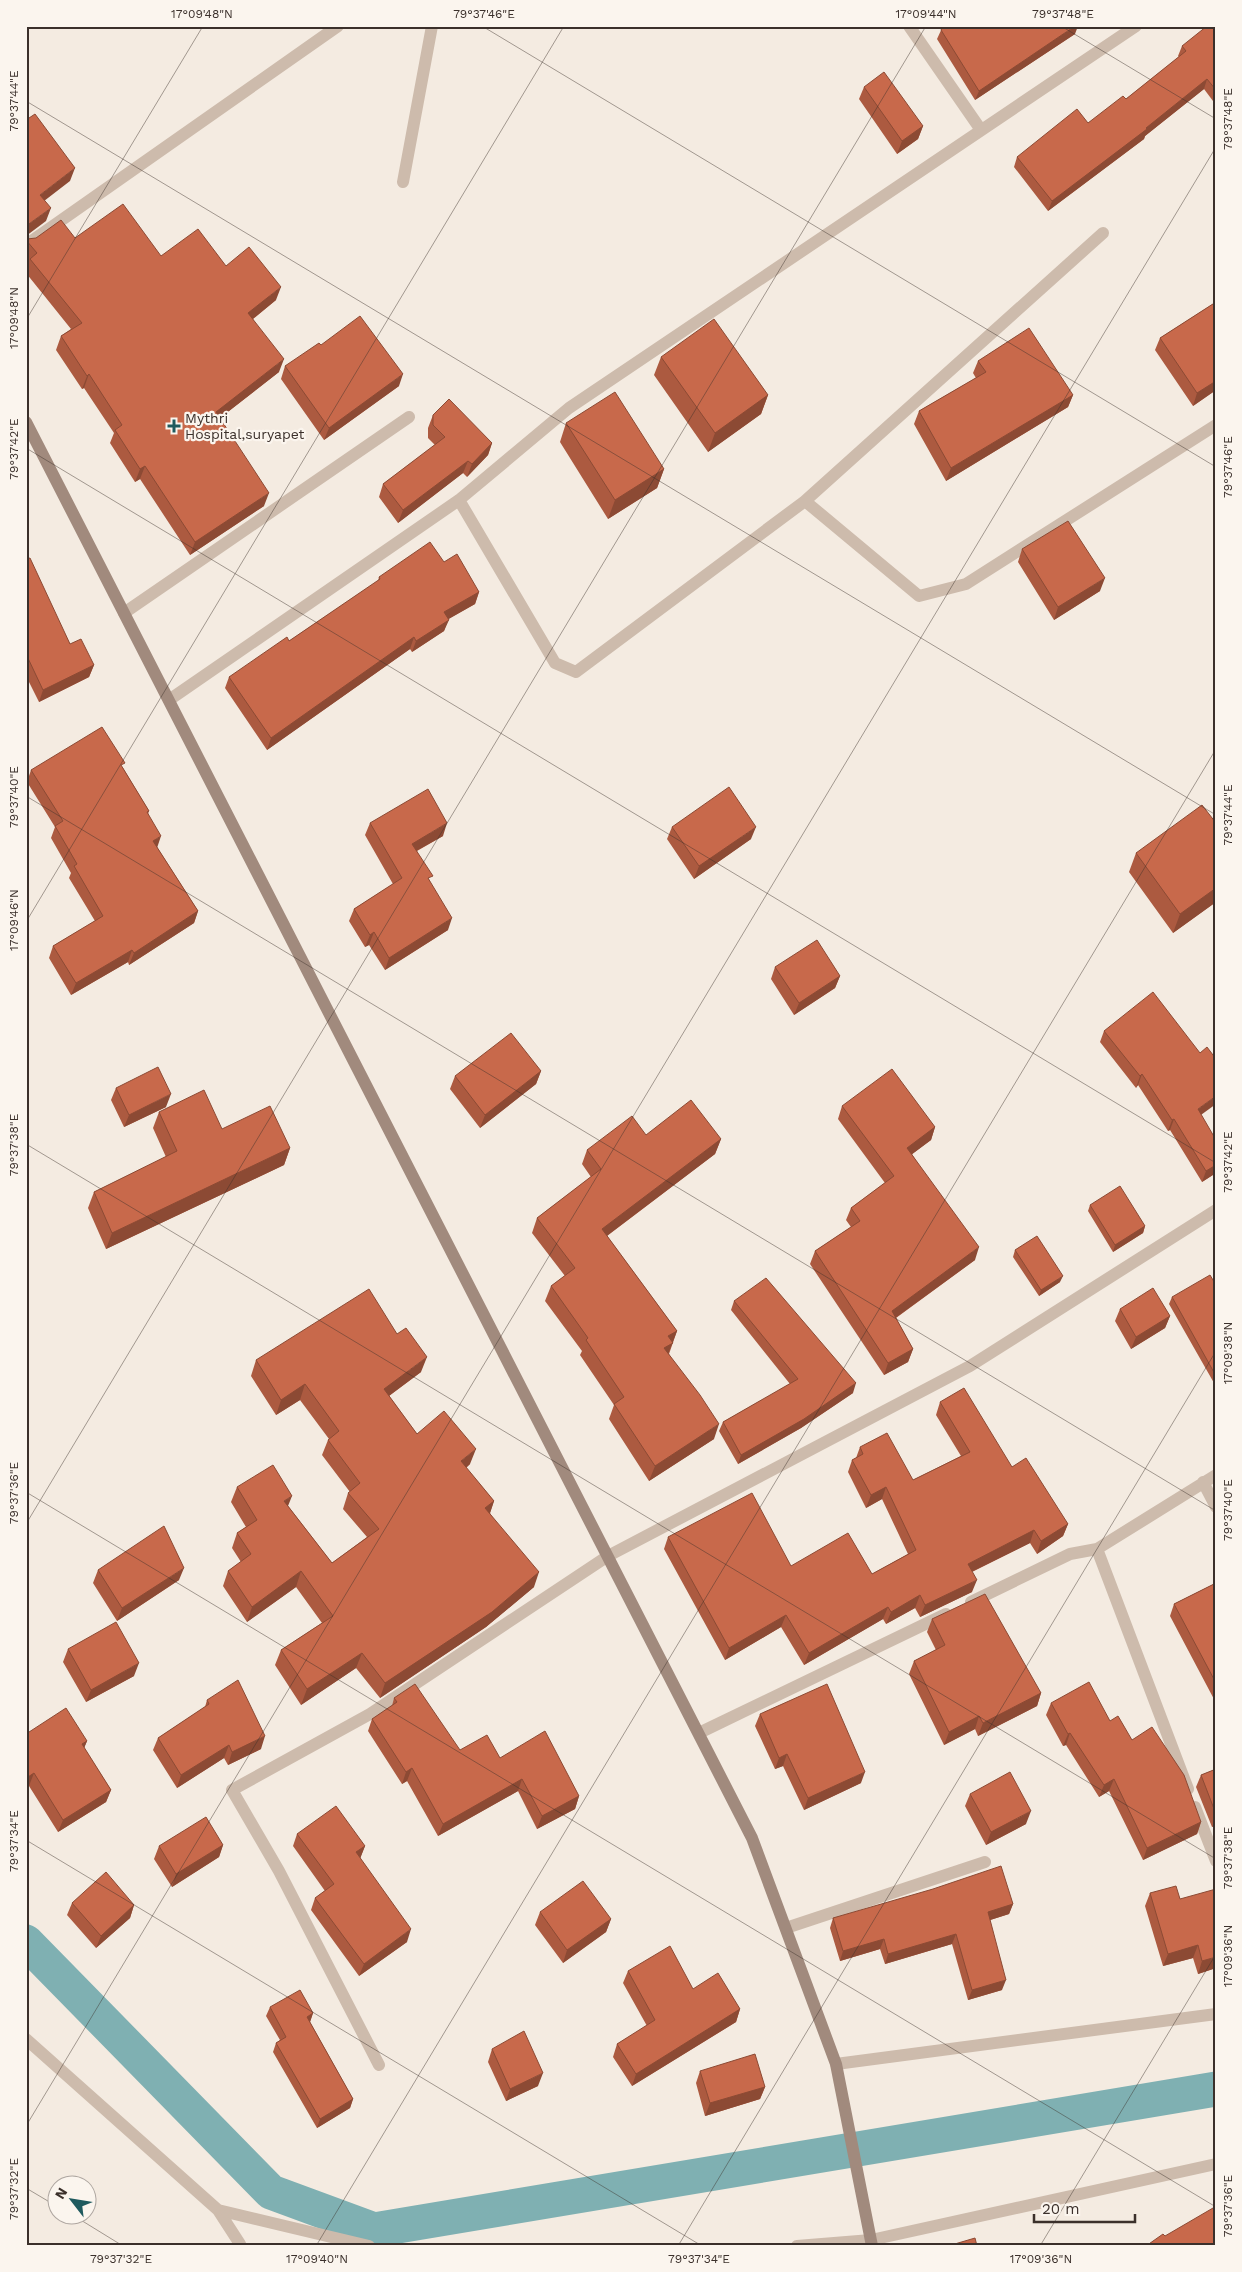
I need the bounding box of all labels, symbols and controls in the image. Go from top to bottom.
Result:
text: 17°09'48"N [171,7,233,21]
text: 79°37'46"E [453,7,515,21]
text: 17°09'44"N [895,7,957,21]
text: 79°37'48"E [1032,7,1094,21]
text: 79°37'44"E [7,70,21,132]
text: 79°37'48"E [1221,88,1235,150]
text: 17°09'48"N [7,287,21,349]
place label: Mythri Hospital,suryapet [185,410,305,442]
text: 79°37'42"E [7,418,21,480]
marker: Mythri Hospital,suryapet [167,419,181,433]
text: 79°37'46"E [1221,436,1235,498]
text: 79°37'40"E [7,766,21,828]
text: 79°37'44"E [1221,784,1235,846]
text: 17°09'46"N [7,889,21,951]
text: 79°37'38"E [7,1113,21,1176]
text: 79°37'42"E [1221,1131,1235,1193]
text: 17°09'38"N [1221,1322,1235,1384]
text: 79°37'36"E [7,1461,21,1524]
text: 79°37'40"E [1221,1479,1235,1541]
text: 79°37'34"E [7,1810,21,1872]
text: 79°37'38"E [1221,1826,1235,1889]
text: 17°09'36"N [1221,1925,1235,1987]
text: 79°37'32"E [7,2158,21,2220]
north arrow [48,2174,98,2224]
text: 79°37'36"E [1221,2174,1235,2237]
text: N [51,2185,70,2202]
scale bar [1034,2192,1136,2224]
text: 20 m [1042,2200,1080,2218]
text: 79°37'32"E [90,2252,152,2266]
text: 17°09'40"N [286,2252,348,2266]
text: 79°37'34"E [668,2252,730,2266]
text: 17°09'36"N [1010,2252,1072,2266]

